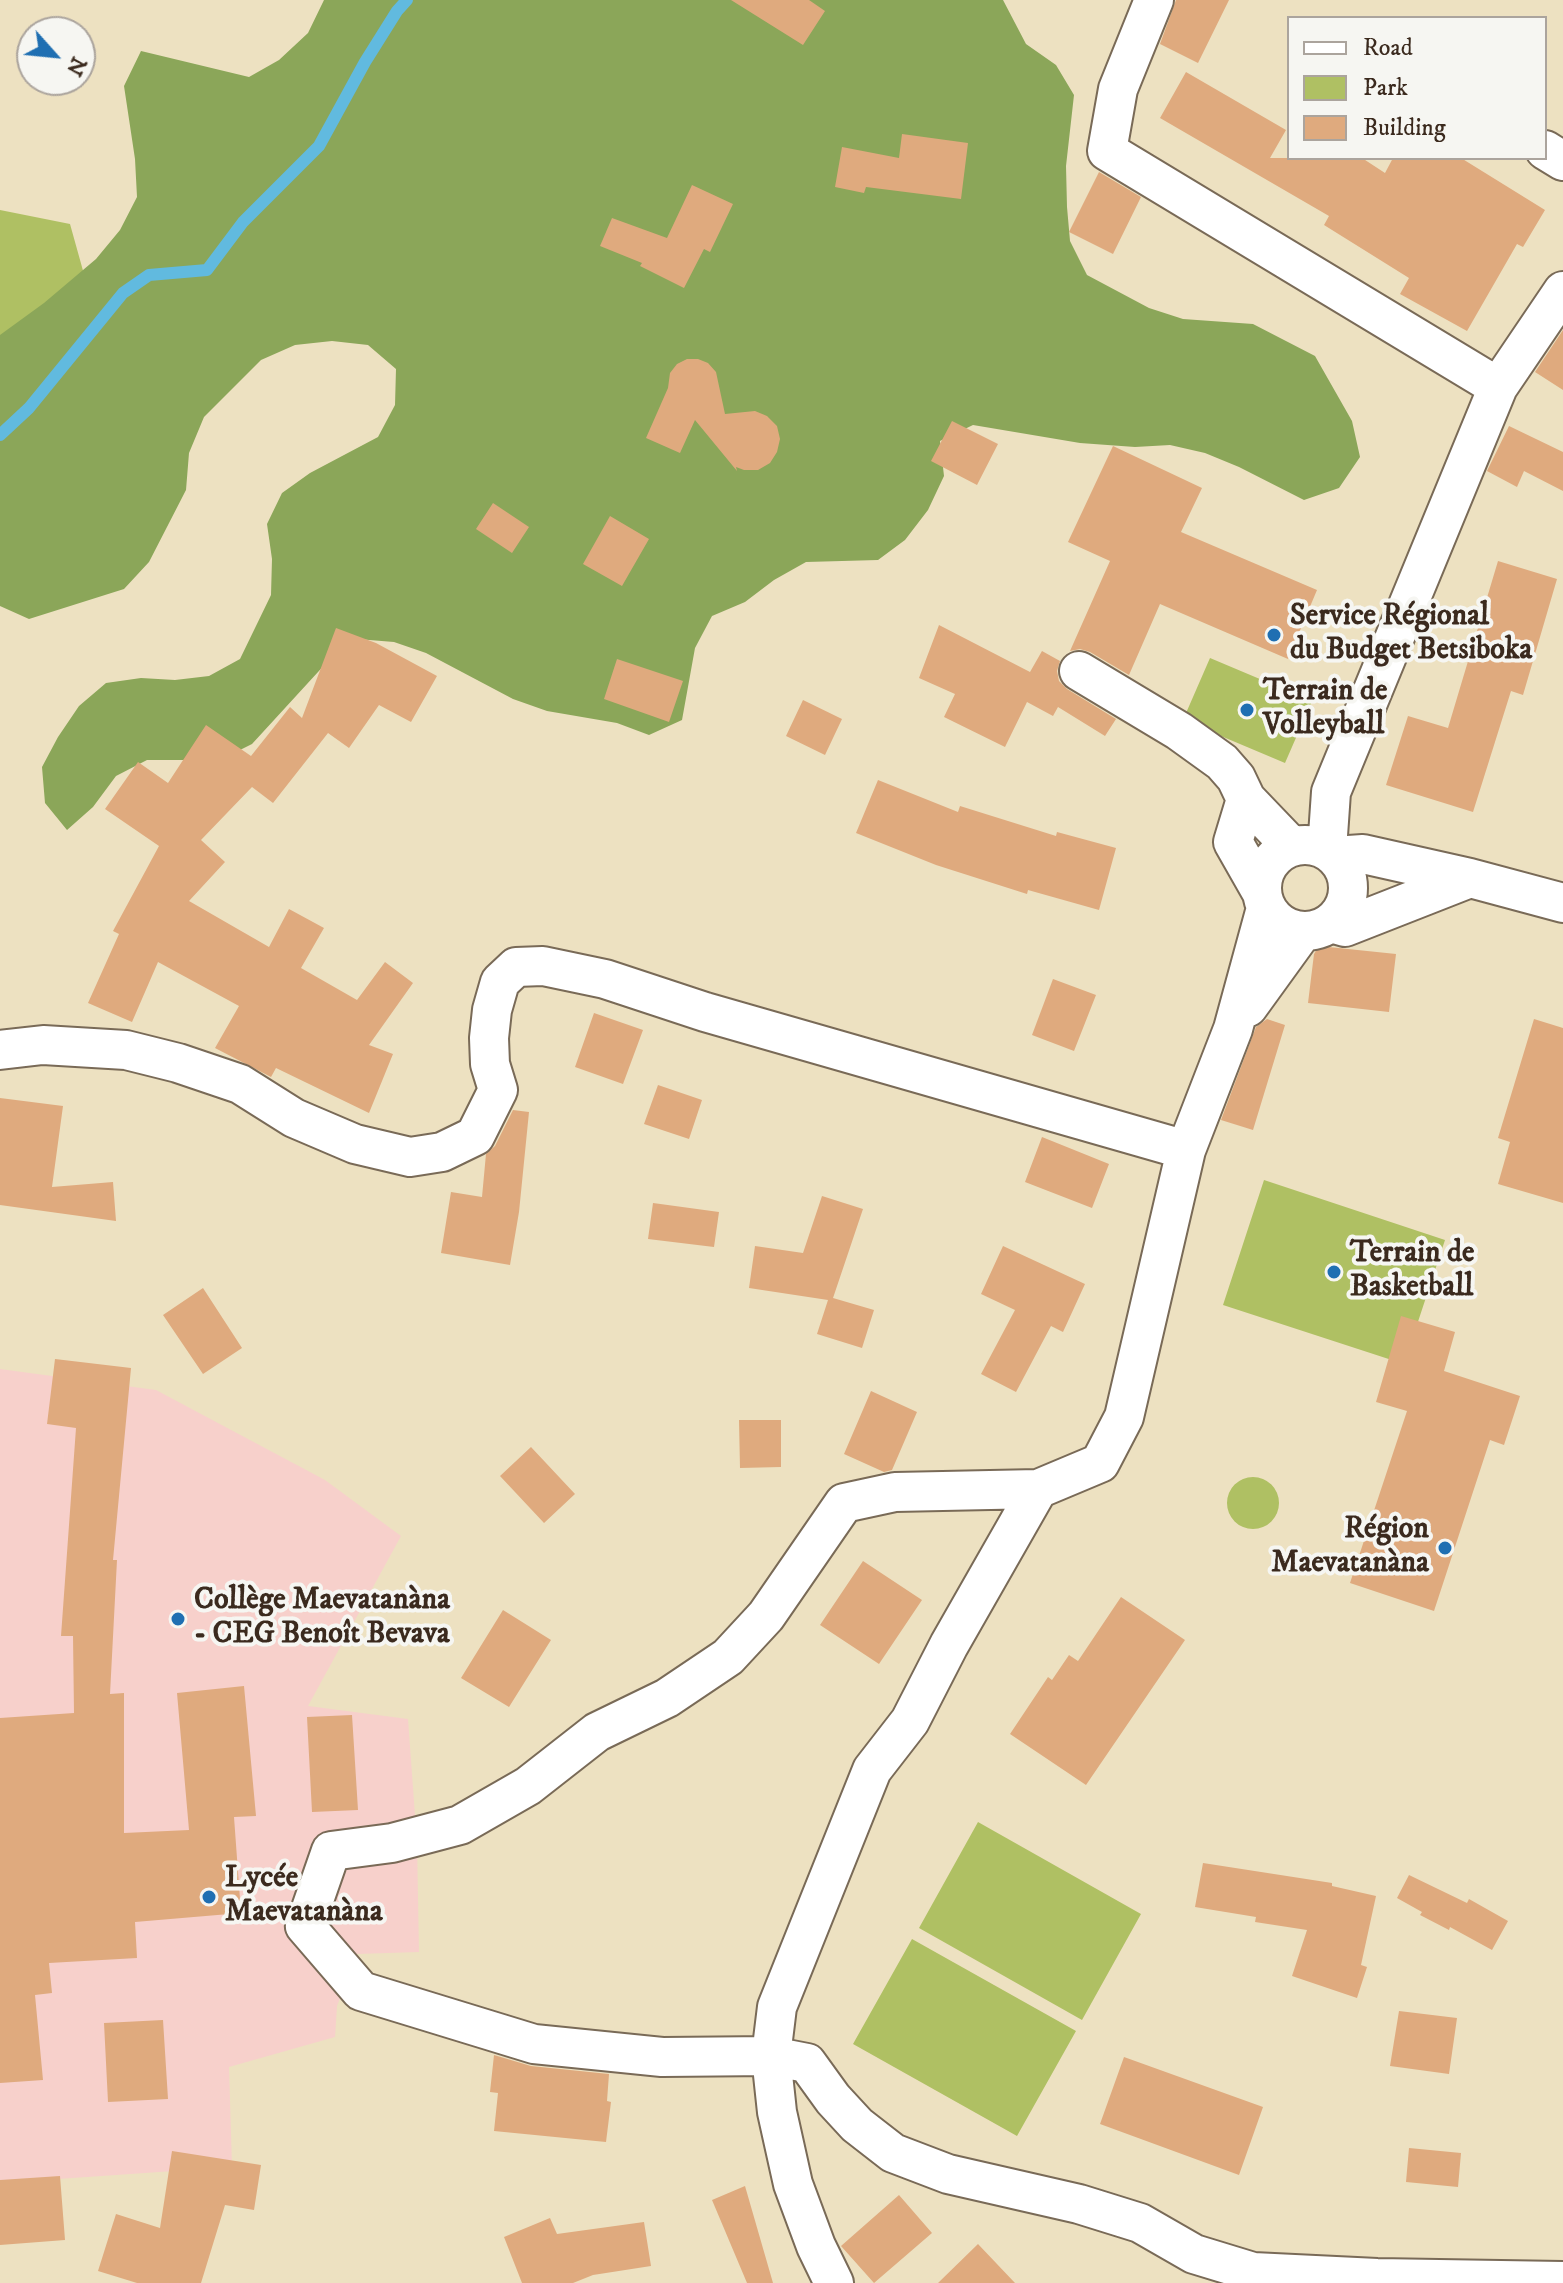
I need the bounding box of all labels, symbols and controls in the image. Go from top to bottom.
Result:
north arrow [16,16,96,96]
legend [1287,16,1547,160]
text: Road [1363,33,1413,63]
text: N [60,52,92,80]
text: Park [1363,73,1408,103]
text: Building [1363,113,1446,143]
place label: Service Régional du Budget Betsiboka [1290,600,1532,670]
marker: Service Régional du Budget Betsiboka [1265,626,1283,644]
place label: Terrain de Volleyball [1263,675,1387,746]
marker: Terrain de Volleyball [1238,701,1256,719]
place label: Terrain de Basketball [1350,1237,1474,1308]
marker: Terrain de Basketball [1325,1263,1343,1281]
place label: Région Maevatanàna [1271,1513,1429,1584]
marker: Région Maevatanàna [1436,1539,1454,1557]
place label: Collège Maevatanàna - CEG Benoît Bevava [194,1584,450,1654]
marker: Collège Maevatanàna - CEG Benoît Bevava [169,1610,187,1628]
place label: Lycée Maevatanàna [225,1862,383,1932]
marker: Lycée Maevatanàna [200,1888,218,1906]

